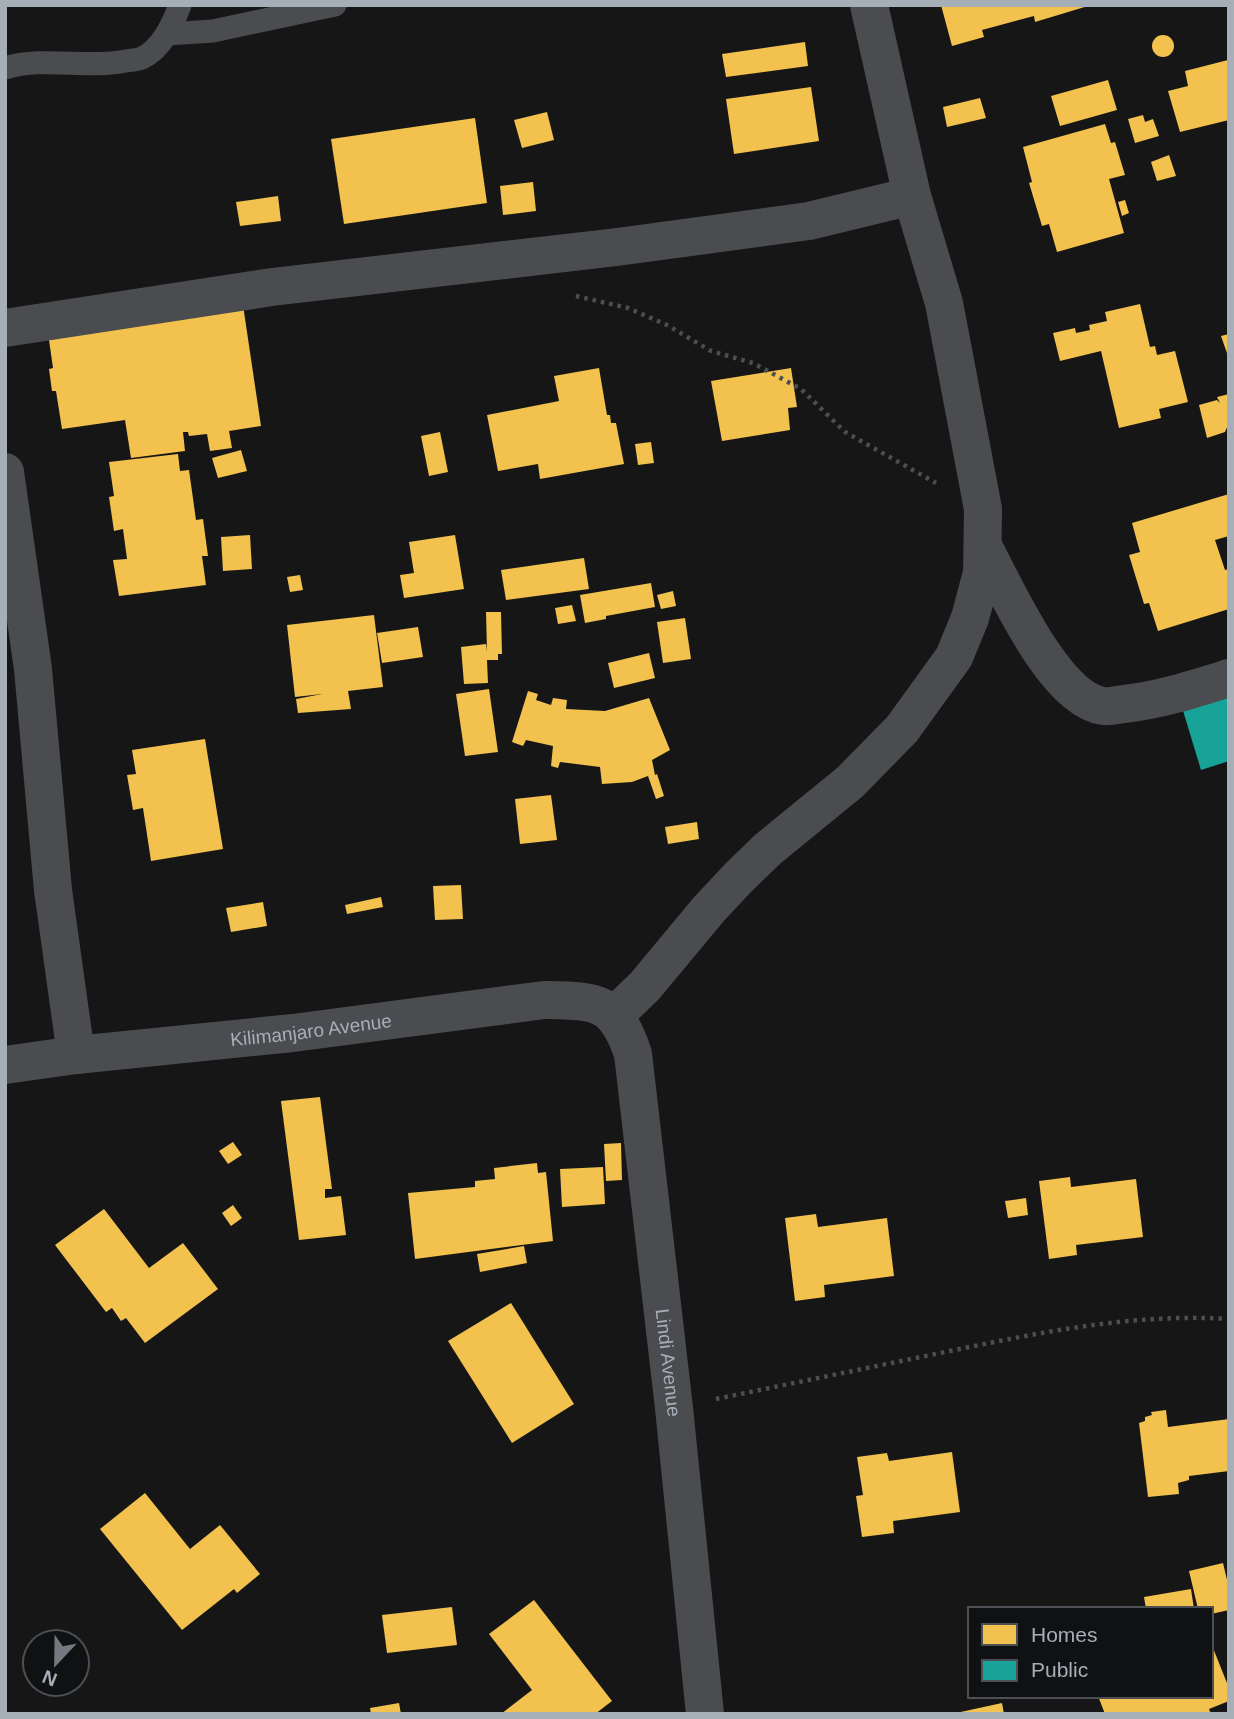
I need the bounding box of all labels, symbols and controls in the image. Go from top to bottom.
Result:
street label: Kilimanjaro Avenue [229,1010,393,1050]
street label: Lindi Avenue [652,1308,685,1418]
legend [968,1607,1213,1698]
text: Homes [1031,1623,1098,1646]
north arrow [21,1628,91,1698]
text: Public [1031,1658,1088,1681]
text: N [40,1666,60,1691]

